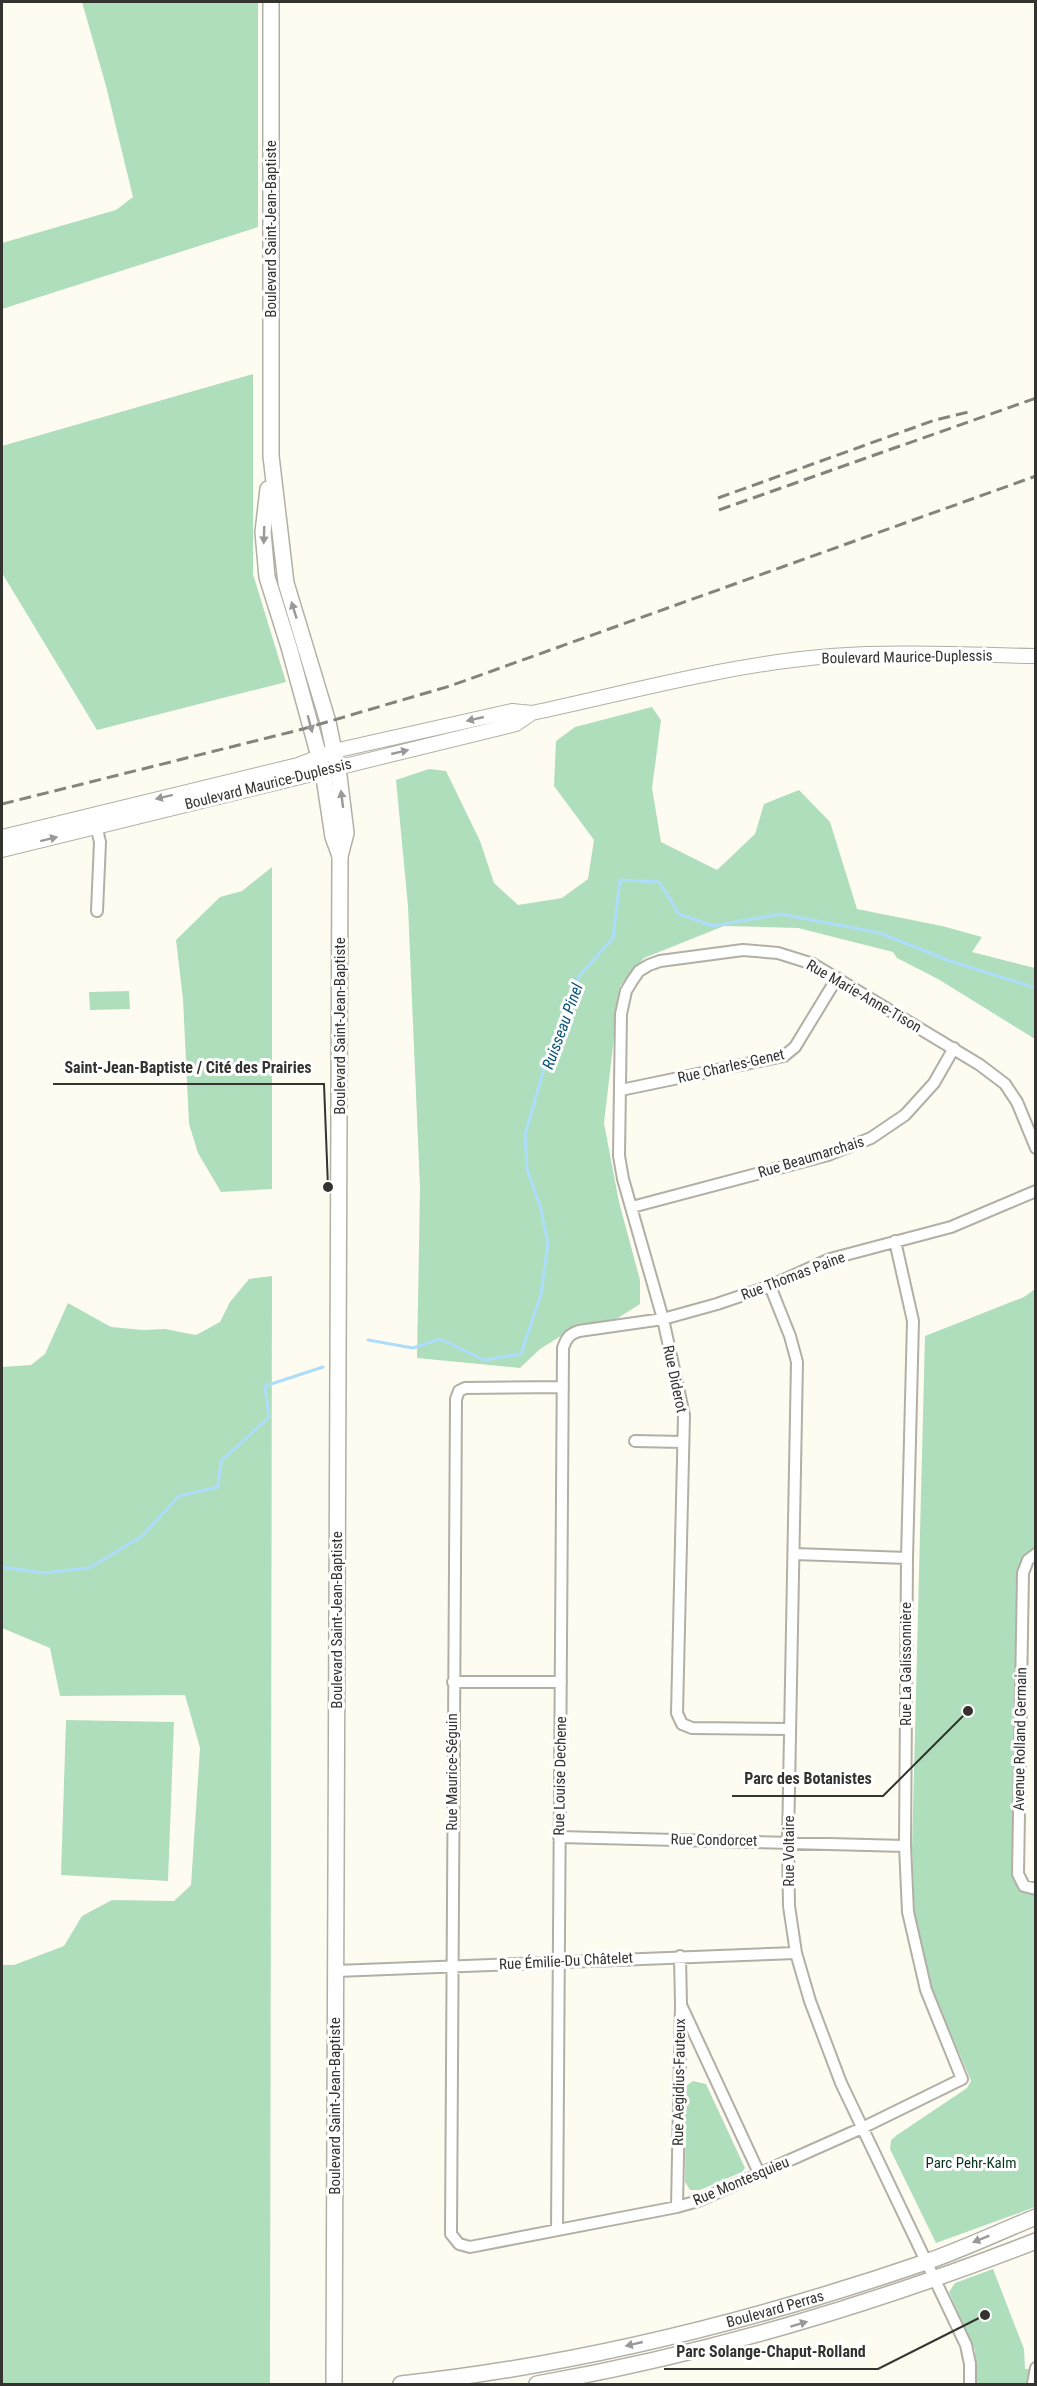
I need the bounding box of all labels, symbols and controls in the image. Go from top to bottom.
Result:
street label: Boulevard Saint-Jean-Baptiste [262,140,280,318]
one-way arrow [259,525,269,544]
one-way arrow [289,601,298,619]
street label: Boulevard Maurice-Duplessis [821,647,993,667]
one-way arrow [305,714,315,733]
one-way arrow [465,715,484,724]
one-way arrow [391,746,409,756]
street label: Boulevard Maurice-Duplessis [183,755,353,813]
one-way arrow [337,789,346,808]
one-way arrow [155,793,173,803]
one-way arrow [40,833,58,843]
street label: Boulevard Saint-Jean-Baptiste [331,937,349,1115]
street label: Rue Marie-Anne-Tison [803,956,925,1036]
water label: Ruisseau Pinel [538,980,587,1072]
street label: Rue Charles-Genet [676,1045,786,1087]
callout: Saint-Jean-Baptiste / Cité des Prairies [53,1050,324,1084]
text: Saint-Jean-Baptiste / Cité des Prairies [64,1058,312,1077]
street label: Rue Beaumarchais [756,1132,866,1182]
street label: Rue Thomas Paine [738,1248,848,1304]
street label: Rue Diderot [659,1344,691,1414]
street label: Boulevard Saint-Jean-Baptiste [328,1531,346,1709]
street label: Rue La Galissonnière [897,1602,915,1726]
street label: Avenue Rolland Germain [1010,1667,1030,1811]
street label: Rue Maurice-Séguin [443,1713,461,1831]
street label: Rue Louise Dechene [550,1716,570,1836]
callout: Parc des Botanistes [732,1762,883,1796]
text: Parc des Botanistes [744,1769,872,1788]
street label: Rue Voltaire [780,1815,798,1887]
street label: Rue Condorcet [670,1830,758,1850]
street label: Rue Émilie-Du Châtelet [499,1949,633,1973]
street label: Boulevard Saint-Jean-Baptiste [326,2017,344,2195]
street label: Rue Aegidius-Fauteux [669,2018,689,2146]
street label: Rue Montesquieu [690,2153,792,2209]
park label: Parc Pehr-Kalm [925,2154,1017,2172]
one-way arrow [972,2234,990,2244]
street label: Boulevard Perras [724,2287,826,2331]
one-way arrow [790,2318,808,2328]
callout: Parc Solange-Chaput-Rolland [664,2335,878,2369]
one-way arrow [624,2340,643,2349]
text: Parc Solange-Chaput-Rolland [676,2342,866,2361]

